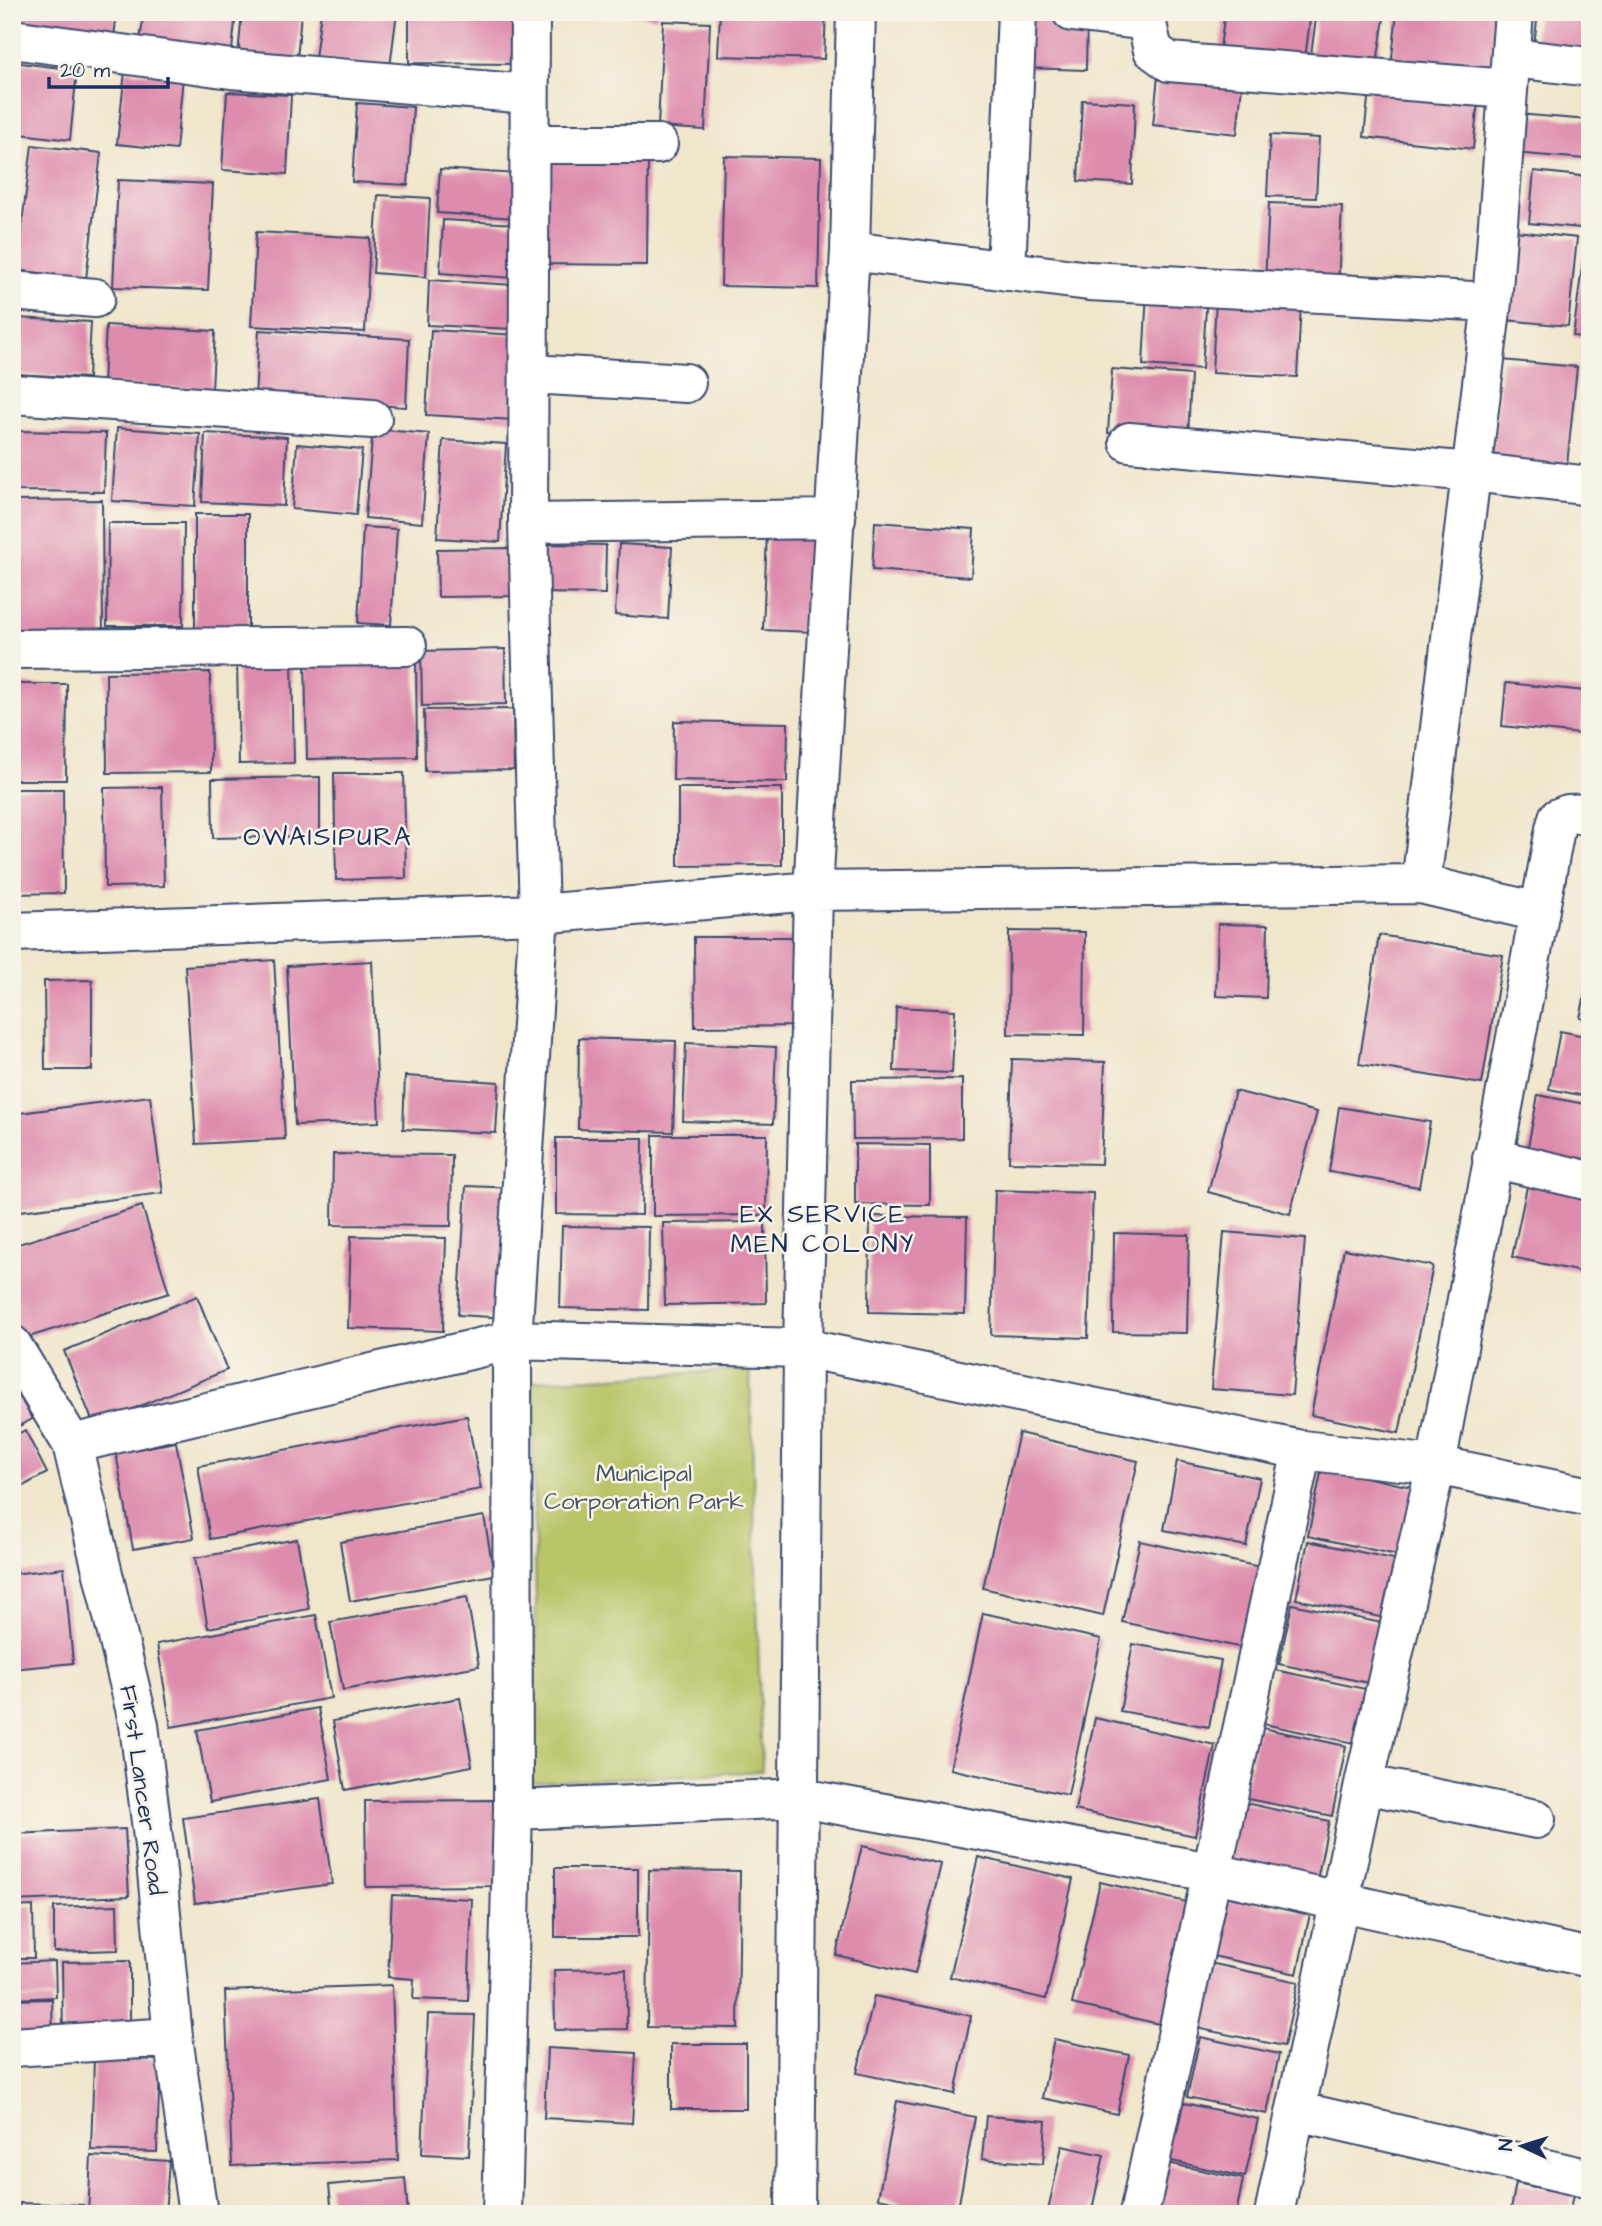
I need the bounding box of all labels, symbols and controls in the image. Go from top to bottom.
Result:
scale bar [49,46,168,90]
text: 20 m [60,56,111,85]
district label: OWAISIPURA [243,819,413,855]
district label: EX SERVICE MEN COLONY [730,1196,916,1262]
park label: Municipal Corporation Park [544,1457,744,1519]
street label: First Lancer Road [110,1683,174,1897]
north arrow [1486,2110,1556,2180]
text: N [1493,2138,1520,2152]

